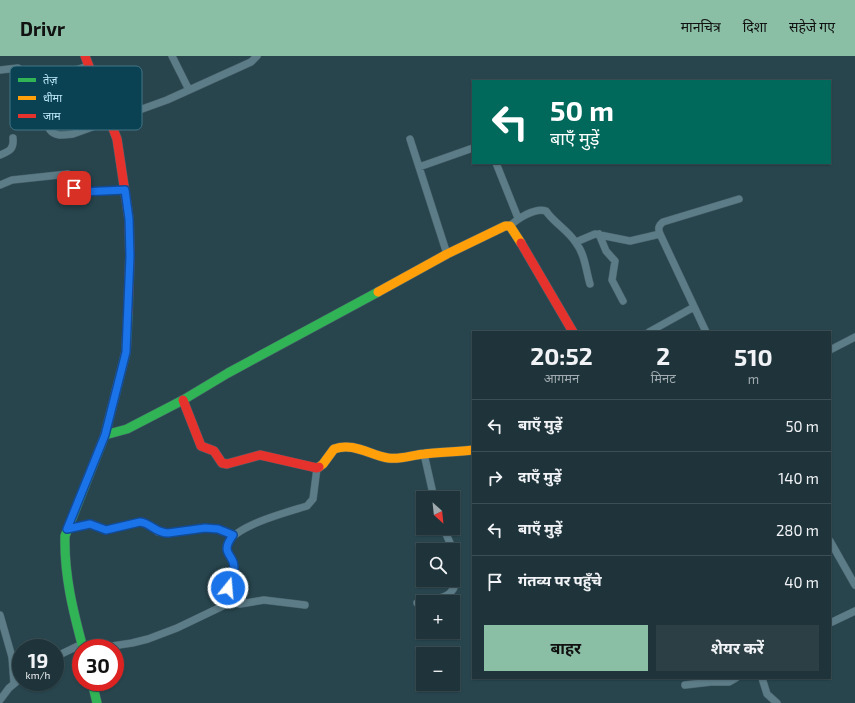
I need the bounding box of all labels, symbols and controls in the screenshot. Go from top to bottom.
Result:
text: Drivr [20,17,65,40]
text: मानचित्र [681,18,721,35]
text: दिशा [743,18,767,35]
text: सहेजे गए [789,18,835,35]
legend [10,66,142,130]
text: तेज़ [43,73,58,86]
text: धीमा [43,91,62,104]
text: 50 m [550,93,614,127]
icon: left [484,96,536,148]
text: जाम [43,109,61,122]
text: बाएँ मुड़ें [550,127,599,149]
pin [57,171,91,205]
icon: arrive [63,177,85,199]
text: 20:52 [530,341,593,370]
text: 2 [656,341,670,370]
text: 510 [734,342,773,371]
text: आगमन [544,370,579,386]
text: मिनट [651,370,676,386]
text: m [748,371,759,387]
icon: left [484,415,506,437]
text: बाएँ मुड़ें [518,415,562,433]
text: 50 m [785,417,819,435]
icon: right [484,467,506,489]
text: दाएँ मुड़ें [518,467,562,485]
text: 140 m [778,469,819,487]
north arrow [416,491,460,535]
map controls [416,491,460,691]
icon: left [484,519,506,541]
text: बाएँ मुड़ें [518,519,562,537]
text: 280 m [776,521,819,539]
button: search [416,543,460,587]
position arrow [207,567,249,609]
icon: arrive [484,571,506,593]
text: गंतव्य पर पहुँचे [518,571,602,589]
text: 40 m [784,573,819,591]
button: + [416,595,460,639]
button: बाहर [484,625,648,671]
button: शेयर करें [656,625,819,671]
speed limit sign: 30 [72,639,124,691]
button: − [416,647,460,691]
text: 19 [28,648,48,672]
text: km/h [26,669,50,681]

